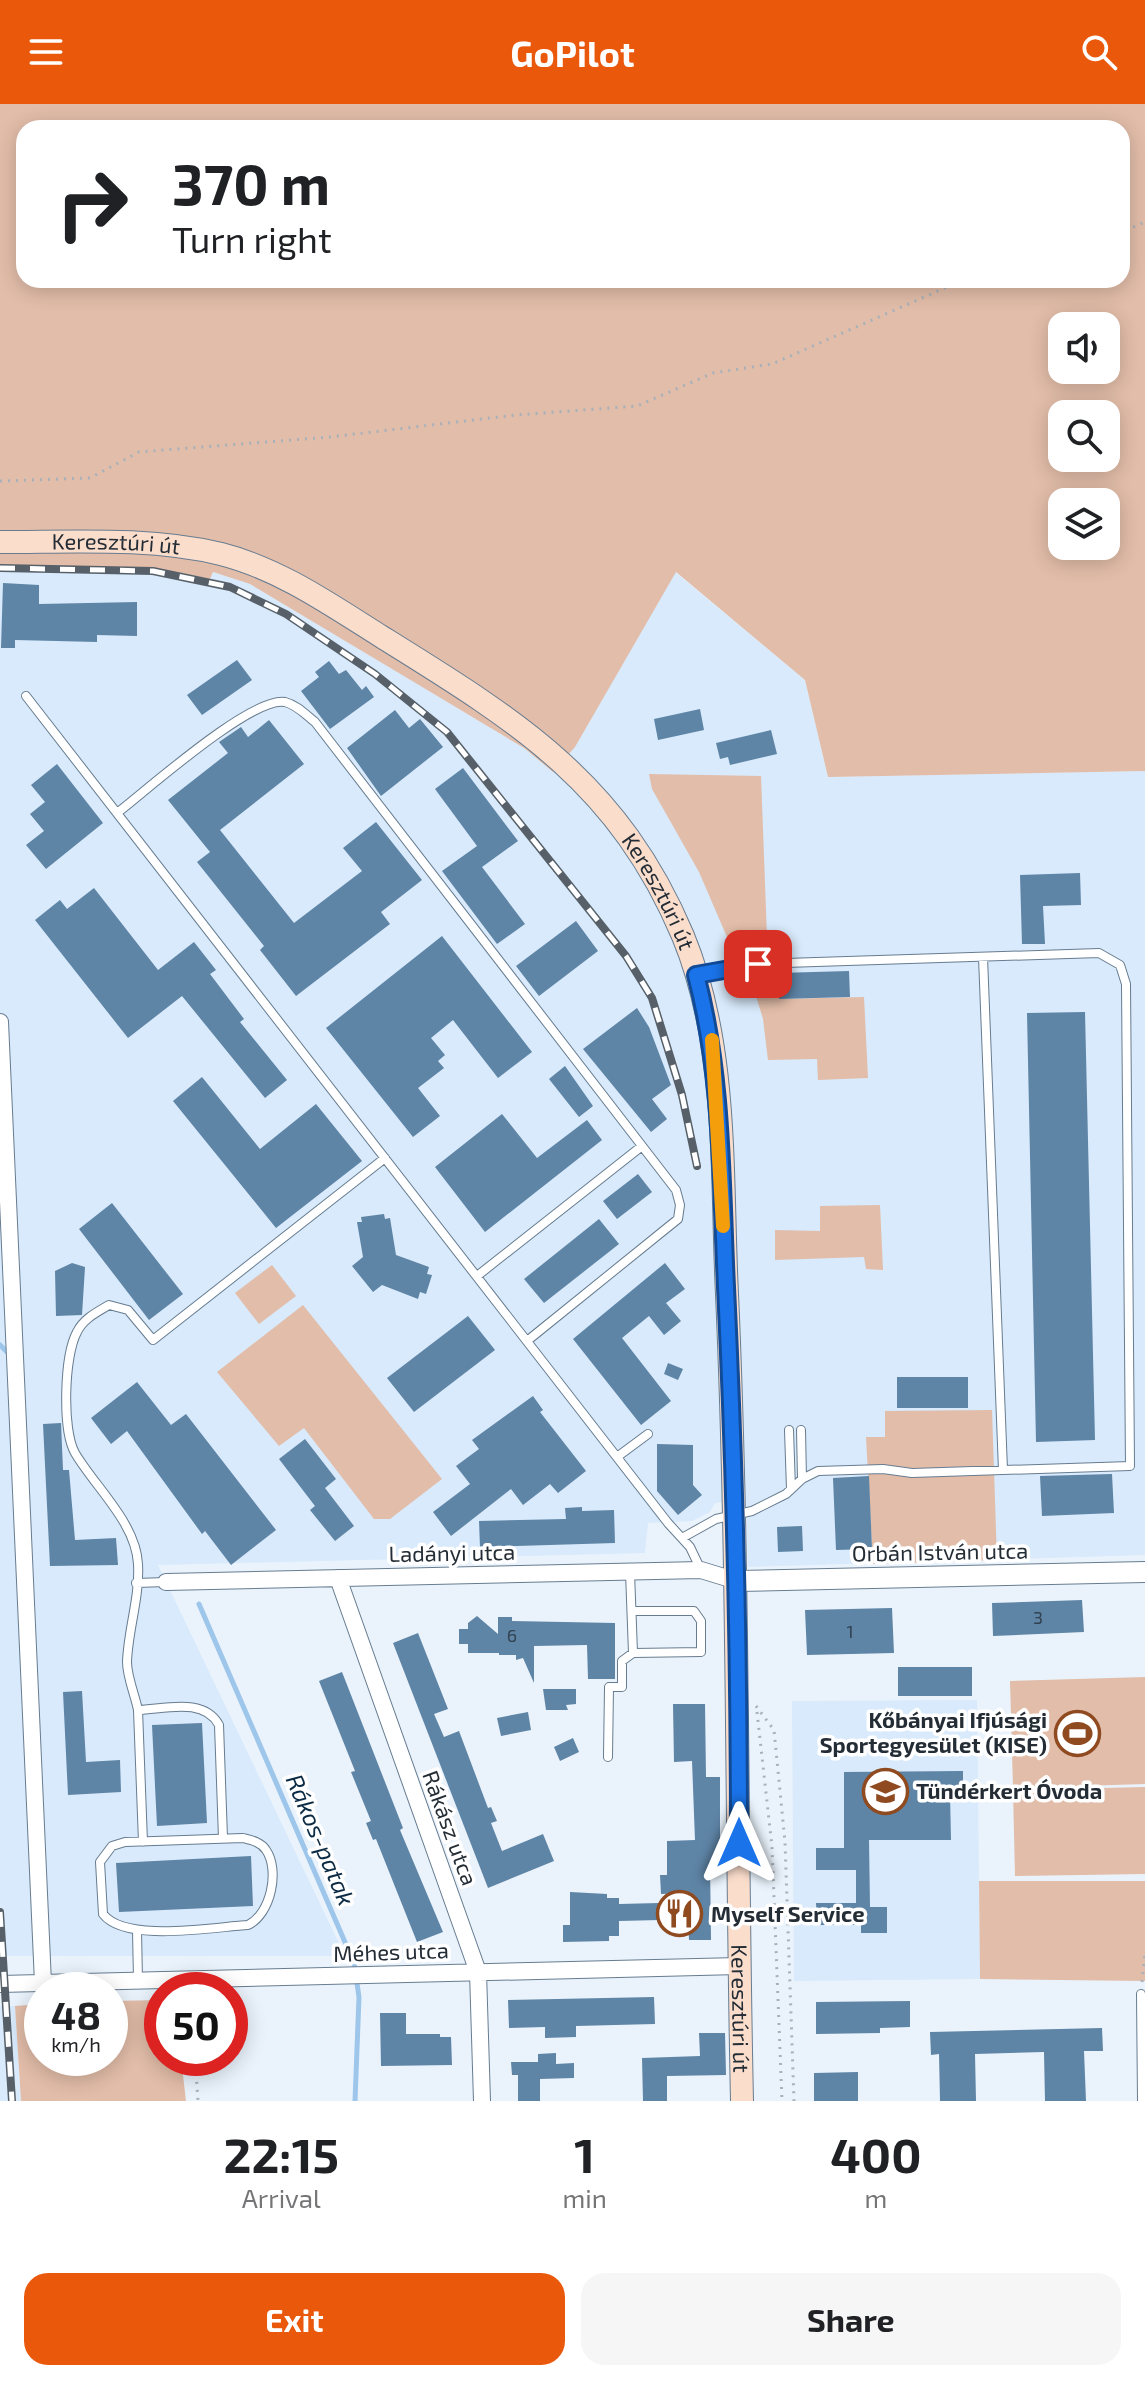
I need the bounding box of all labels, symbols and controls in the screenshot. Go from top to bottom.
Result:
icon: menu [24,30,68,74]
icon: search [1077,30,1121,74]
text: GoPilot [510,31,635,74]
text: 370 m [172,149,330,216]
icon: right [40,152,144,256]
text: Turn right [172,217,332,260]
map controls [1048,312,1120,560]
button: sound [1048,312,1120,384]
button: search [1048,400,1120,472]
button: layers [1048,488,1120,560]
street label: Keresztúri út [52,527,182,558]
street label: Keresztúri út [617,828,701,953]
pin [724,930,792,998]
icon: arrive [736,942,780,986]
street label: Orbán István utca [852,1536,1028,1566]
street label: Ladányi utca [388,1538,516,1566]
house number: 3 [1033,1606,1043,1628]
house number: 1 [846,1620,854,1642]
house number: 6 [507,1624,517,1646]
place label: Kőbányai Ifjúsági Sportegyesület (KISE) [820,1706,1047,1758]
sports icon: Kőbányai Ifjúsági Sportegyesület (KISE) [1054,1709,1102,1757]
street label: Rákász utca [418,1767,484,1888]
school or university icon: Tündérkert Óvoda [861,1767,909,1815]
water label: Rákos-patak [281,1769,362,1910]
place label: Tündérkert Óvoda [916,1777,1102,1803]
position arrow [697,1801,781,1885]
restaurant icon: Myself Service [656,1890,704,1938]
place label: Myself Service [711,1900,865,1927]
street label: Méhes utca [333,1936,449,1966]
street label: Keresztúri út [727,1944,755,2073]
speed limit sign: 50 [144,1972,248,2076]
text: 48 [51,1990,101,2038]
text: km/h [51,2032,101,2056]
text: 22:15 [224,2125,339,2183]
text: 1 [574,2125,595,2183]
text: 400 [830,2125,921,2183]
text: Arrival [242,2182,321,2213]
text: min [562,2182,607,2213]
text: m [864,2182,887,2213]
button: Exit [24,2273,565,2365]
button: Share [581,2273,1121,2365]

